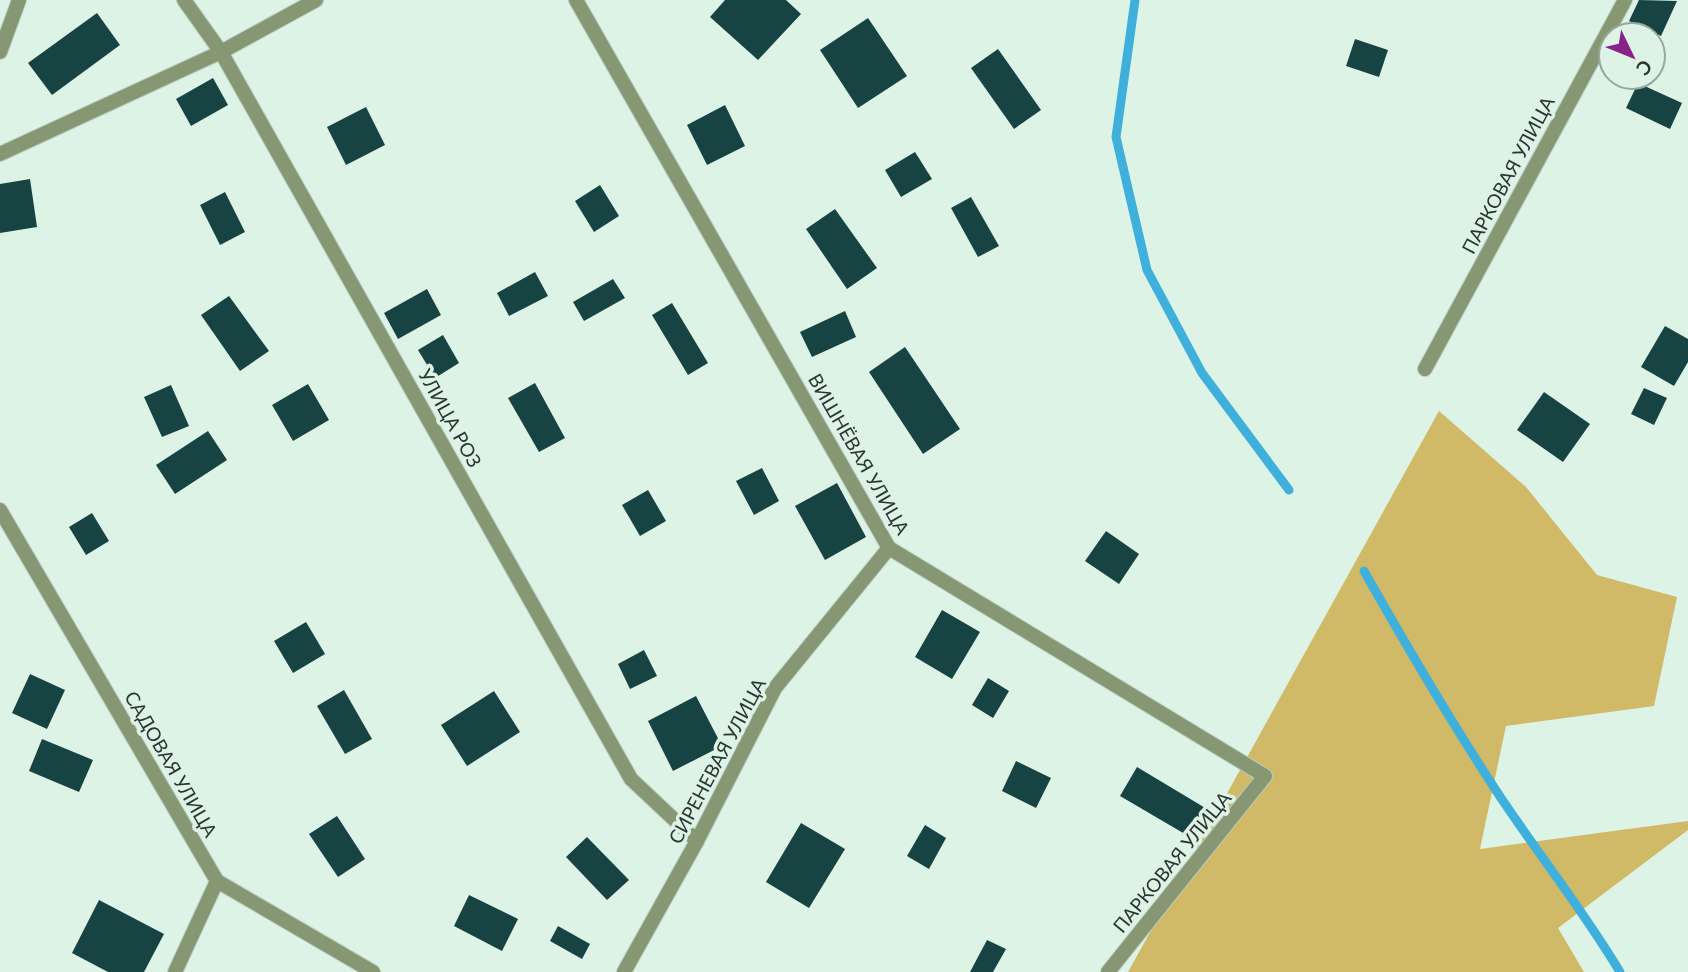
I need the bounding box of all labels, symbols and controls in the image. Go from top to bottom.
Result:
north arrow [1597,21,1667,91]
text: С [1632,55,1657,81]
street label: ПАРКОВАЯ УЛИЦА [1456,92,1559,257]
street label: УЛИЦА РОЗ [414,365,487,471]
street label: ВИШНЁВАЯ УЛИЦА [804,369,915,538]
street label: СИРЕНЕВАЯ УЛИЦА [663,674,770,847]
street label: САДОВАЯ УЛИЦА [120,687,223,841]
street label: ПАРКОВАЯ УЛИЦА [1108,786,1236,937]

